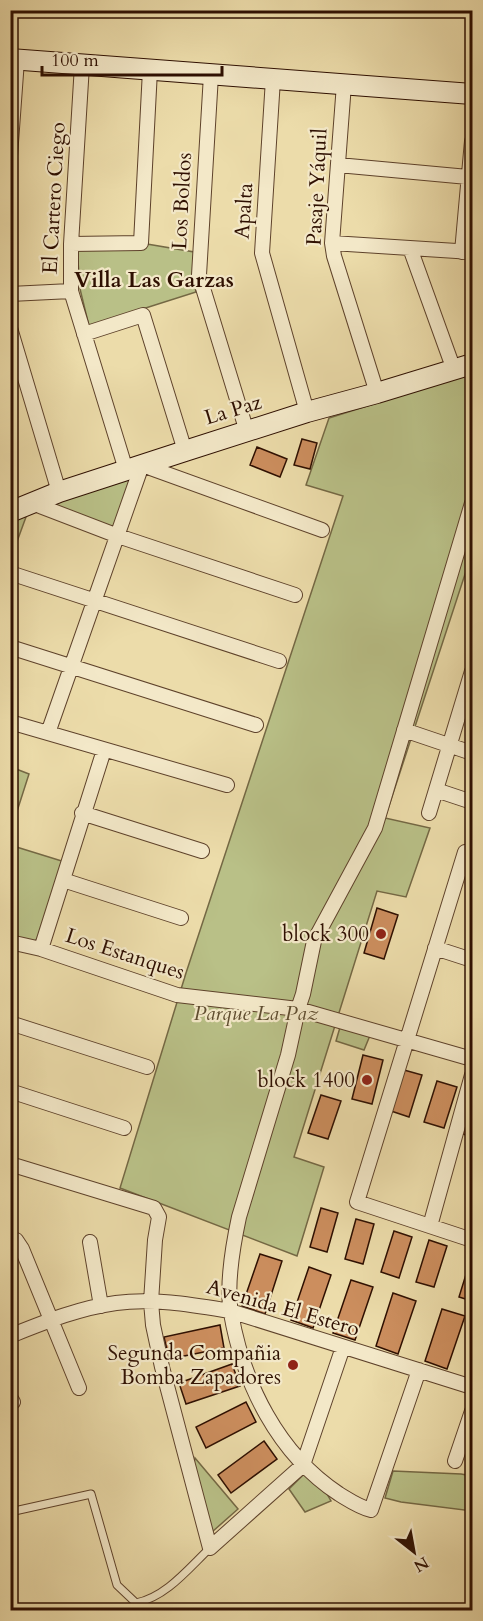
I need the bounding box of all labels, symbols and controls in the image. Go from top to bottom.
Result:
scale bar [42,39,222,77]
text: 100 m [51,48,99,73]
street label: El Cartero Ciego [36,121,72,275]
street label: Pasaje Yáquil [299,128,335,246]
street label: Los Boldos [165,152,199,250]
street label: Apalta [228,182,260,240]
district label: Villa Las Garzas [74,265,234,295]
street label: La Paz [201,387,266,432]
place label: block 300 [282,920,369,949]
street label: Los Estanques [62,921,188,987]
marker: block 300 [374,927,388,941]
park label: Parque La Paz [194,999,319,1028]
place label: block 1400 [258,1066,355,1095]
marker: block 1400 [360,1073,374,1087]
street label: Avenida El Estero [203,1272,363,1344]
place label: Segunda Compañia Bomba Zapadores [107,1339,281,1392]
marker: Segunda Compañia Bomba Zapadores [286,1358,300,1372]
north arrow [384,1522,444,1582]
text: N [409,1551,433,1577]

